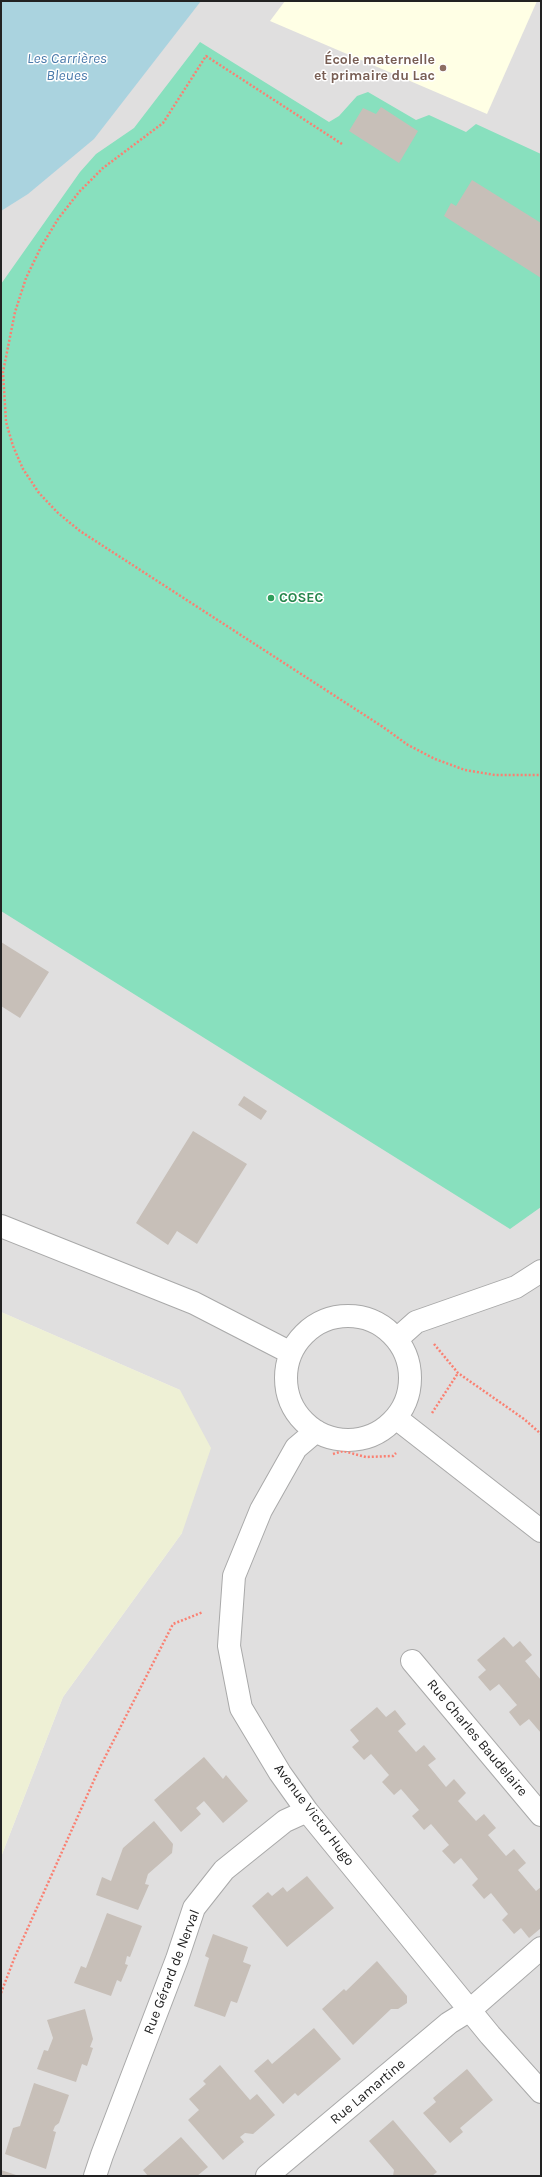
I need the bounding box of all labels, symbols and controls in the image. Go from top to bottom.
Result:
water label: Les Carrières Bleues [27,50,107,85]
place label: École maternelle et primaire du Lac [314,52,435,84]
marker: École maternelle et primaire du Lac [438,63,448,73]
place label: COSEC [279,590,323,606]
marker: COSEC [266,593,276,603]
street label: Rue Charles Baudelaire [423,1676,531,1800]
street label: Avenue Victor Hugo [270,1761,358,1869]
street label: Rue Gérard de Nerval [140,1907,204,2037]
street label: Rue Lamartine [327,2056,409,2128]

